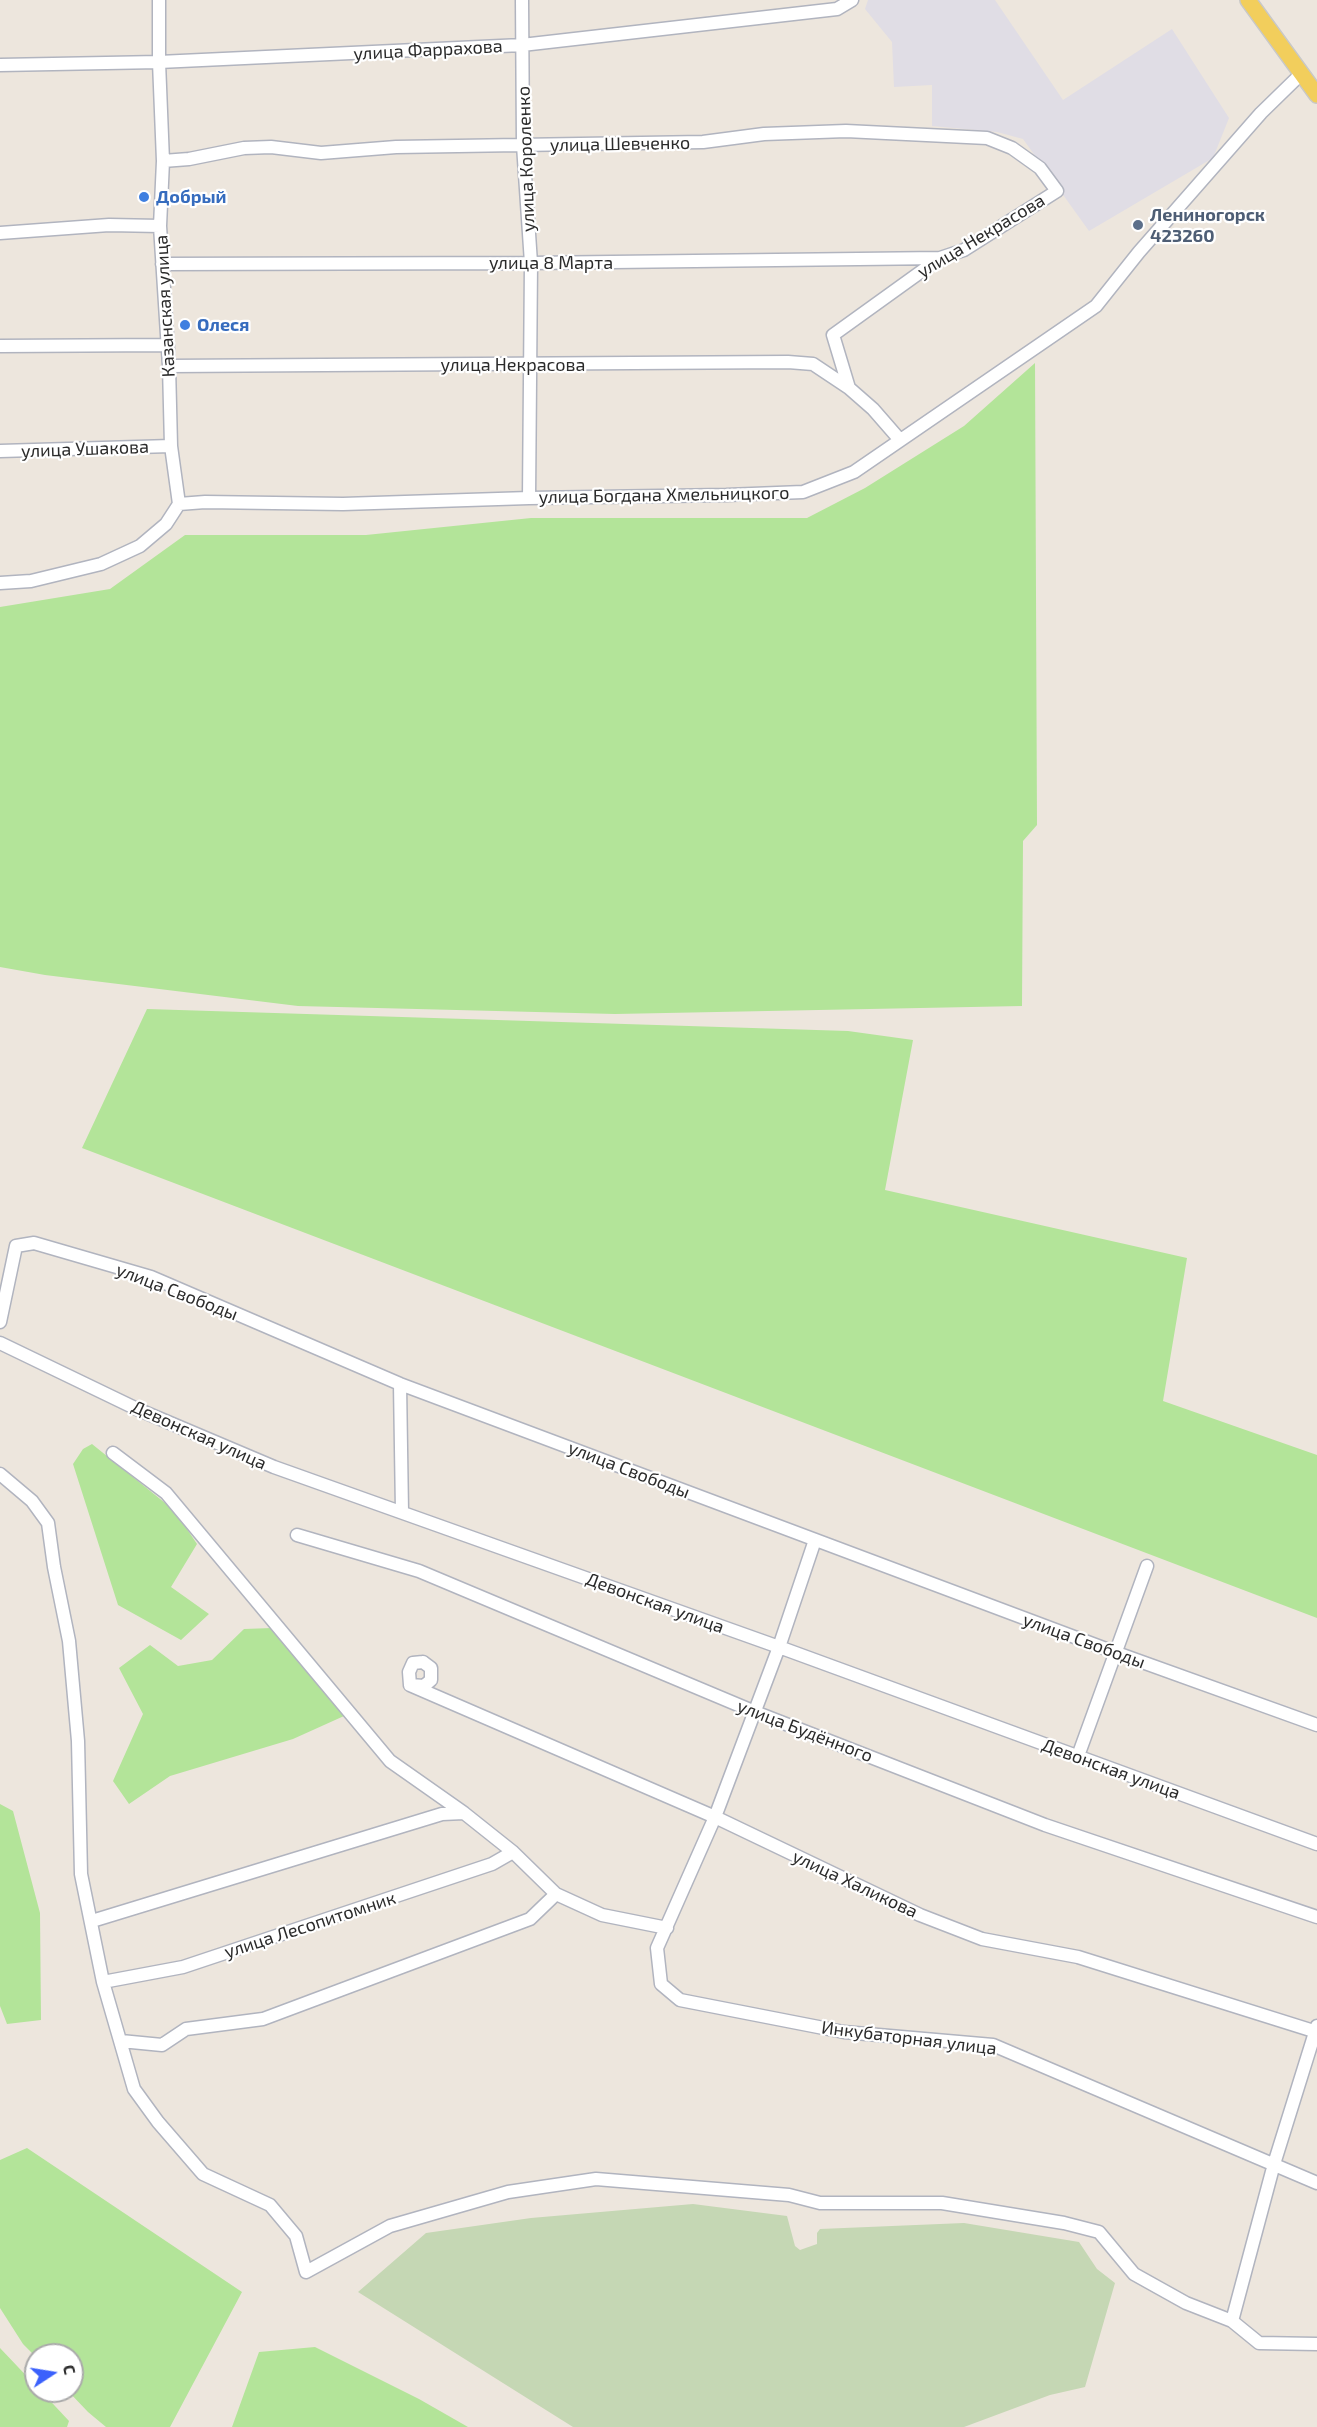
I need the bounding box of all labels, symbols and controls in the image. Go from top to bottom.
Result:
street label: улица Фаррахова [353,35,503,65]
street label: улица Короленко [513,86,539,232]
street label: улица Шевченко [550,132,690,156]
place label: Добрый [156,186,227,208]
street label: улица Некрасова [913,189,1049,283]
marker: Добрый [137,190,151,204]
place label: Лениногорск 423260 [1150,204,1265,246]
marker: Лениногорск 423260 [1131,218,1145,232]
street label: Казанская улица [150,234,180,378]
street label: улица 8 Марта [489,252,613,274]
place label: Олеся [197,314,249,336]
marker: Олеся [178,318,192,332]
street label: улица Некрасова [440,354,586,376]
street label: улица Ушакова [21,436,149,462]
street label: улица Богдана Хмельницкого [538,482,790,508]
street label: улица Свободы [113,1259,241,1325]
street label: Девонская улица [128,1396,270,1474]
street label: улица Свободы [565,1437,693,1503]
street label: Девонская улица [583,1568,727,1638]
street label: улица Свободы [1020,1609,1148,1673]
street label: улица Будённого [734,1695,876,1767]
street label: Девонская улица [1039,1734,1183,1804]
street label: улица Халикова [789,1846,921,1922]
street label: улица Лесопитомник [222,1887,398,1963]
street label: Инкубаторная улица [820,2017,998,2059]
north arrow [24,2343,84,2403]
text: С [60,2363,80,2376]

